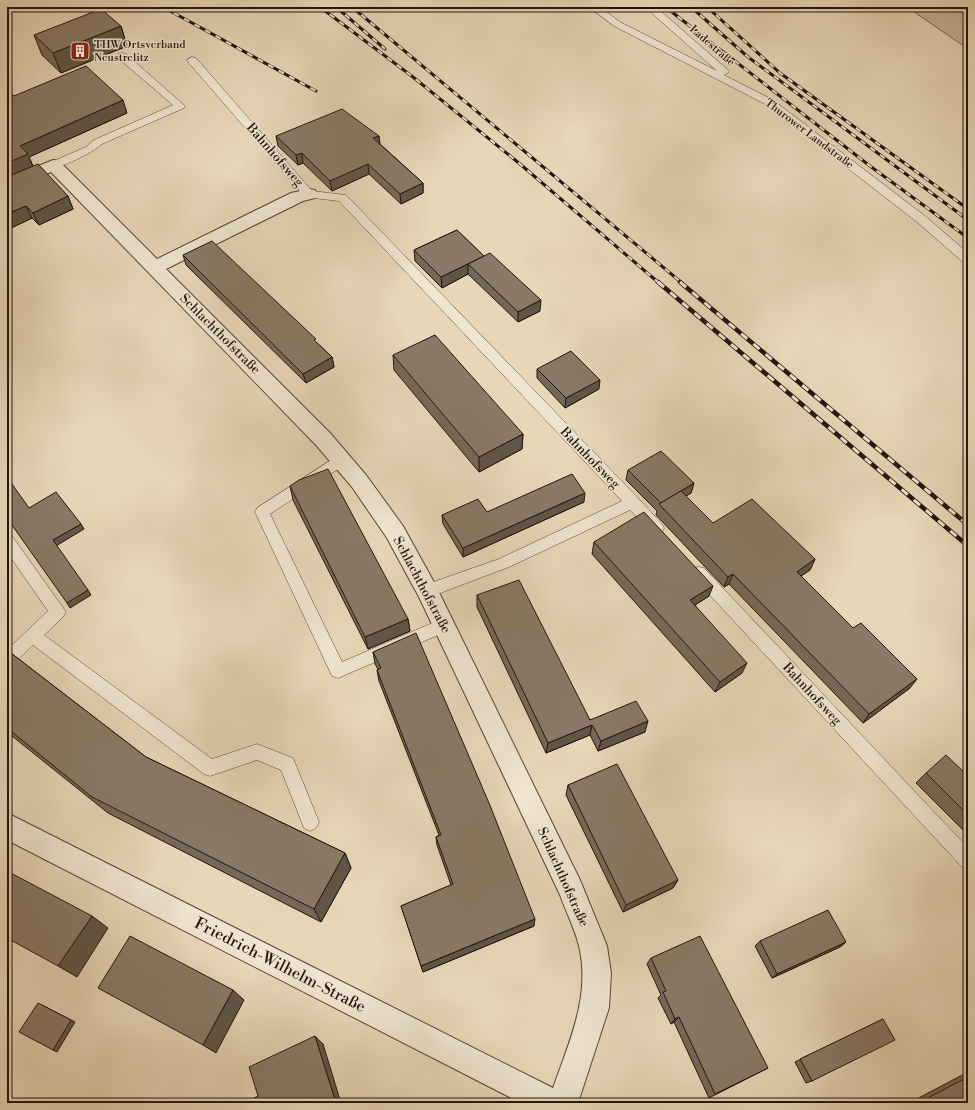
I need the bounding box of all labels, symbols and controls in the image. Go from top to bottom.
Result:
street label: Ladestraße [686,23,738,70]
place label: THW Ortsverband Neustrelitz [94,38,186,65]
building icon: THW Ortsverband Neustrelitz [69,40,91,62]
street label: Thurower Landstraße [762,96,856,172]
street label: Bahnhofsweg [242,119,307,190]
street label: Schlachthofstraße [176,290,264,378]
street label: Bahnhofsweg [556,423,623,492]
street label: Schlachthofstraße [390,534,454,636]
street label: Bahnhofsweg [779,659,845,729]
street label: Schlachthofstraße [534,825,592,930]
street label: Friedrich-Wilhelm-Straße [191,913,369,1017]

